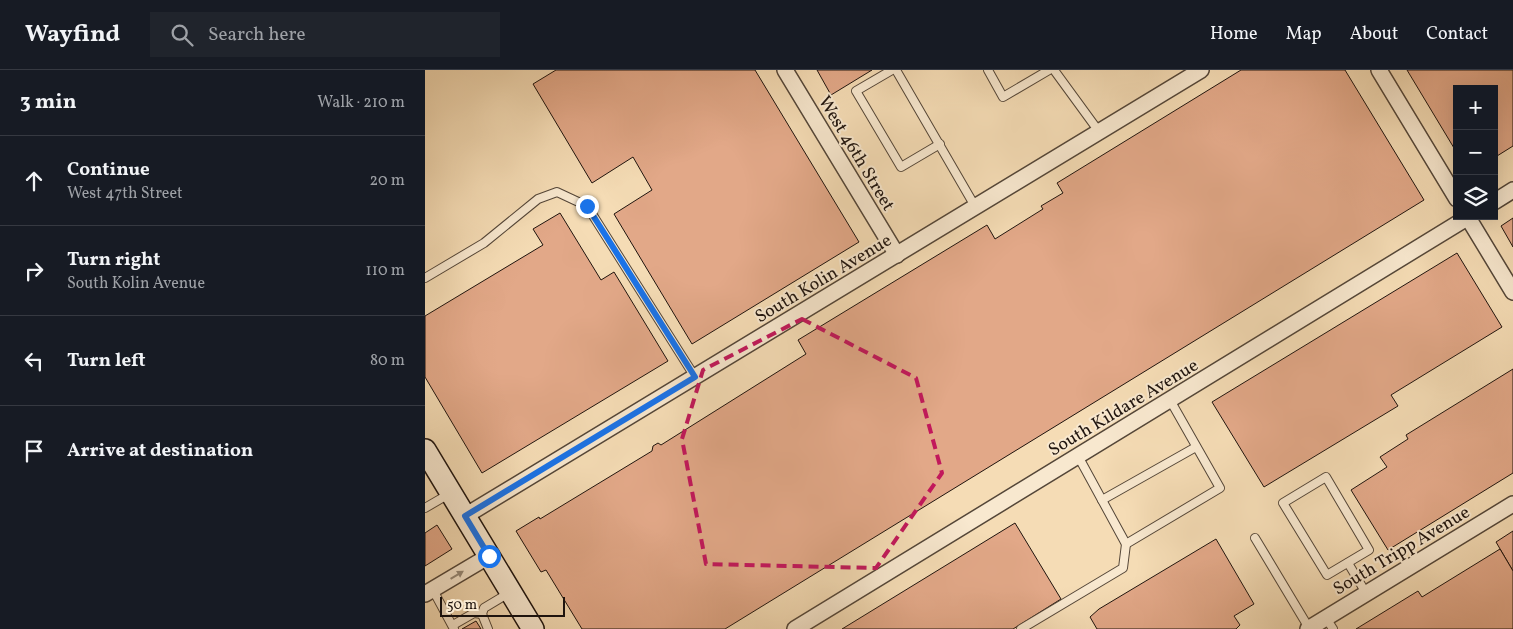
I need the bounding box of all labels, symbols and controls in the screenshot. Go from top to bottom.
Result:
search box [150,12,500,57]
text: Wayfind [25,18,120,52]
icon: search [168,21,196,49]
text: Search here [208,22,305,48]
text: Home [1210,22,1258,47]
text: Map [1286,22,1322,47]
text: About [1350,22,1398,47]
text: Contact [1426,22,1488,47]
map controls [1453,85,1498,220]
button: + [1453,85,1498,130]
text: 3 min [20,88,76,117]
text: Walk · 210 m [317,92,405,114]
street label: West 46th Street [811,92,900,216]
button: − [1453,130,1498,175]
text: Continue [67,157,150,183]
icon: ahead [20,167,48,195]
text: 20 m [370,170,405,192]
button: layers [1453,175,1498,220]
text: West 47th Street [67,183,183,205]
route end [576,195,599,218]
street label: South Kolin Avenue [751,229,897,330]
text: Turn right [67,247,160,273]
icon: right [20,257,48,285]
text: 110 m [366,260,405,282]
text: South Kolin Avenue [67,273,205,295]
icon: left [20,347,48,375]
text: Turn left [67,348,146,374]
text: 80 m [370,350,405,372]
street label: South Kildare Avenue [1044,354,1203,463]
icon: arrive [20,437,48,465]
text: Arrive at destination [67,438,253,464]
street label: South Tripp Avenue [1329,500,1475,602]
route start [478,545,501,568]
one-way arrow [450,571,463,580]
scale bar [440,594,565,617]
text: 50 m [447,596,477,615]

